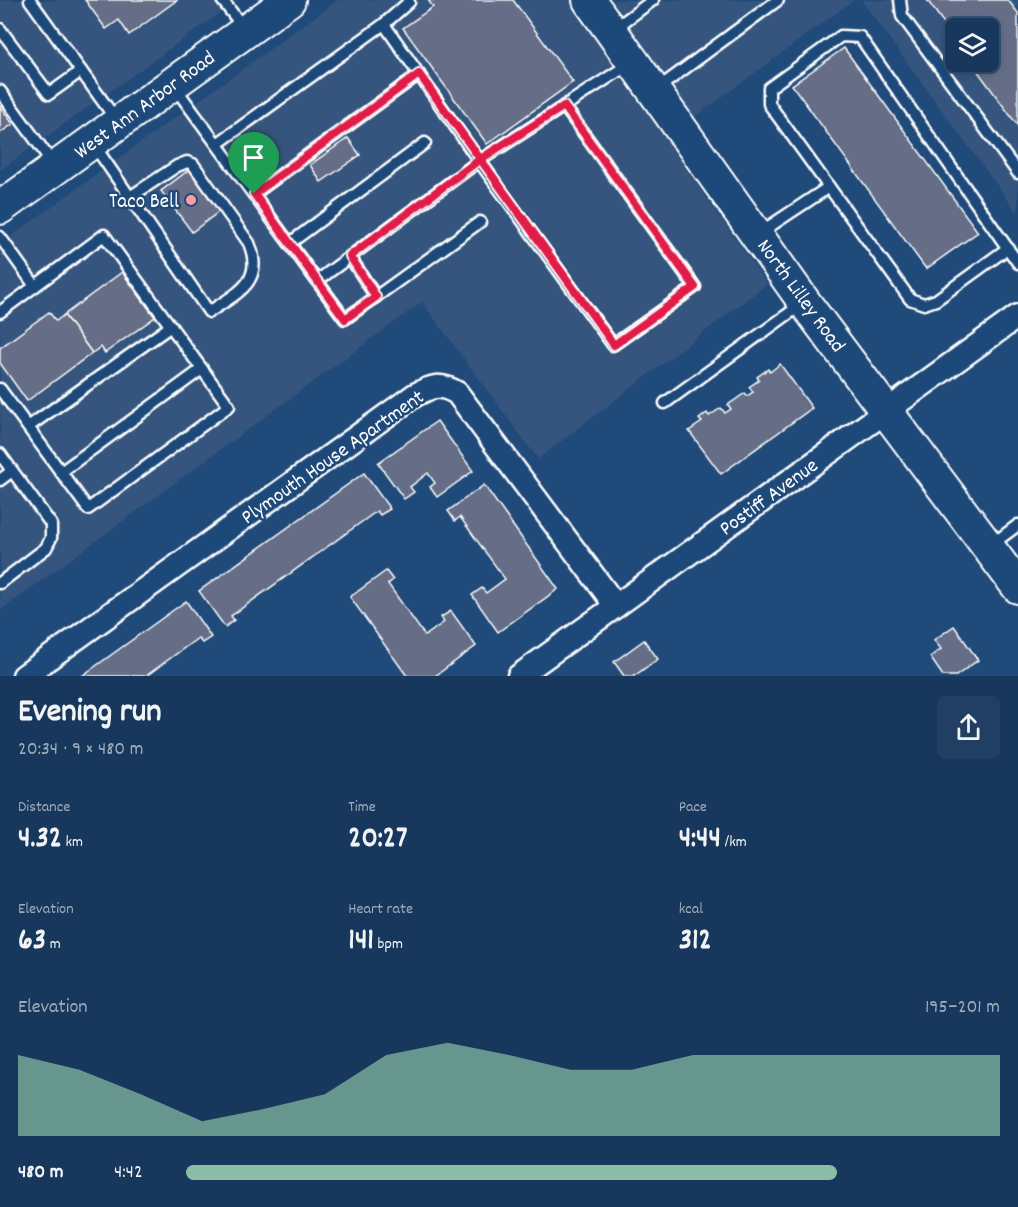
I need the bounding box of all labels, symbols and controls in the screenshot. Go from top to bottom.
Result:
map controls [945,18,999,72]
button: layers [945,18,999,72]
street label: West Ann Arbor Road [69,45,223,168]
pin [228,132,279,194]
icon: arrive [237,141,270,174]
place label: Taco Bell [109,188,179,218]
marker: Taco Bell [184,193,198,207]
street label: North Lilley Road [748,234,851,360]
street label: Plymouth House Apartment [236,384,432,533]
street label: Postiff Avenue [714,452,825,545]
text: Evening run [18,690,162,737]
button: share [937,696,1000,759]
text: 20:34 · 9 × 480 m [18,736,144,764]
text: Distance [18,796,70,819]
text: Time [348,796,376,819]
text: Pace [679,796,707,819]
text: 4.32 [18,819,62,862]
text: 20:27 [348,819,407,862]
text: 4:44 [679,819,721,862]
text: km [62,831,83,854]
text: /km [721,831,747,854]
text: Elevation [18,898,74,921]
text: Heart rate [348,898,413,921]
text: kcal [679,898,703,921]
text: 63 [18,921,46,964]
text: 141 [348,921,374,964]
text: 312 [679,921,712,964]
text: m [46,933,61,956]
text: bpm [374,933,403,956]
text: Elevation [18,994,88,1022]
text: 195–201 m [925,994,1000,1022]
text: 480 m [18,1159,64,1187]
text: 4:42 [114,1159,143,1187]

